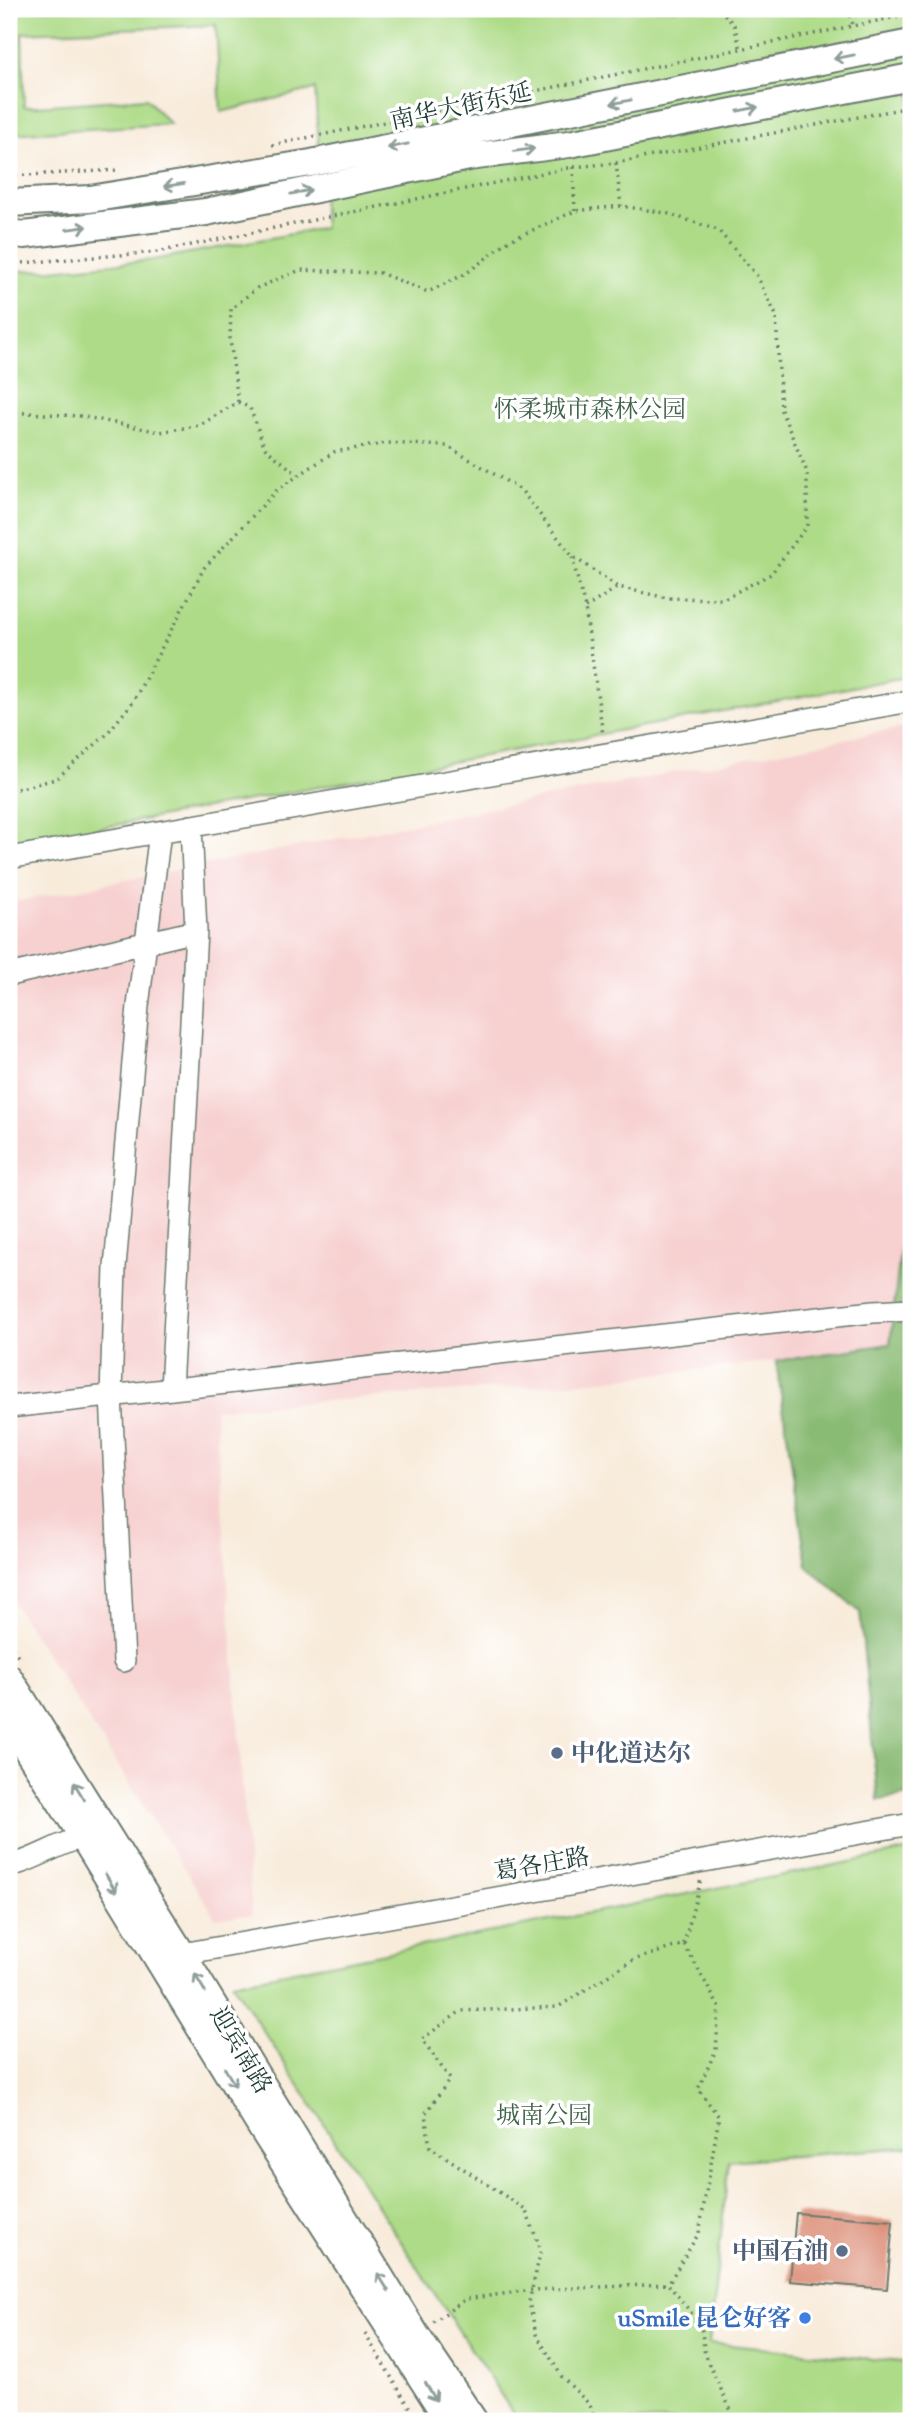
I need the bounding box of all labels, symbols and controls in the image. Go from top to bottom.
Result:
one-way arrow [833,51,856,64]
street label: 南华大街东延 [387,76,535,140]
one-way arrow [610,96,633,110]
one-way arrow [736,102,759,115]
one-way arrow [387,140,410,153]
one-way arrow [513,143,535,156]
one-way arrow [163,179,186,192]
one-way arrow [289,184,312,198]
one-way arrow [65,221,87,234]
park label: 怀柔城市森林公园 [494,394,686,428]
place label: 中化道达尔 [571,1738,691,1772]
marker: 中化道达尔 [549,1745,565,1761]
one-way arrow [72,1781,86,1801]
street label: 葛各庄路 [492,1841,593,1891]
one-way arrow [105,1872,119,1892]
one-way arrow [193,1974,207,1994]
street label: 迎宾南路 [200,2001,279,2101]
one-way arrow [223,2066,237,2086]
park label: 城南公园 [496,2100,592,2134]
place label: 中国石油 [732,2236,828,2270]
marker: 中国石油 [834,2243,850,2259]
one-way arrow [376,2272,390,2292]
place label: uSmile 昆仑好客 [617,2303,791,2337]
marker: uSmile 昆仑好客 [797,2310,813,2326]
one-way arrow [425,2382,439,2402]

